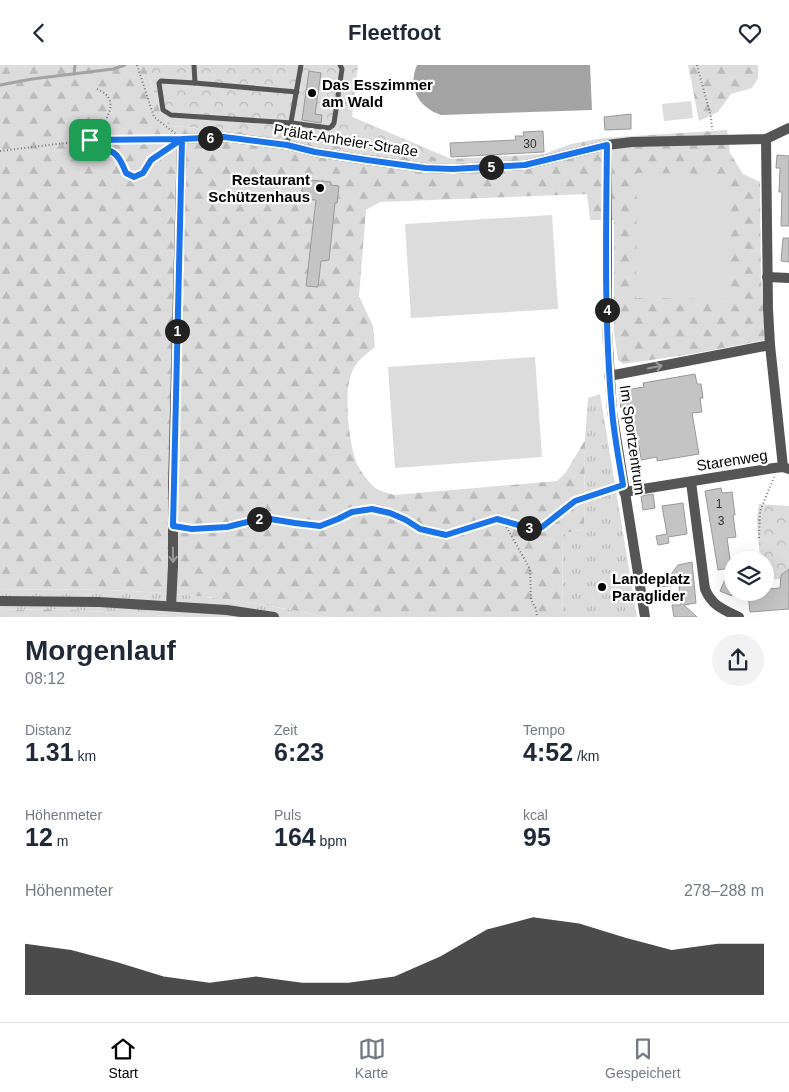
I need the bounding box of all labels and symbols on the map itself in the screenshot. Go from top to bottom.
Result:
place label: Das Esszimmer am Wald [322,76,433,110]
marker: Das Esszimmer am Wald [306,87,318,99]
pin [69,119,111,161]
street label: Prälat-Anheier-Straße [273,120,419,160]
pin: 6 [198,125,222,151]
house number: 30 [523,137,537,151]
pin: 5 [478,155,504,179]
place label: Restaurant Schützenhaus [208,171,310,205]
marker: Restaurant Schützenhaus [314,182,326,194]
pin: 4 [594,297,620,323]
pin: 1 [164,319,190,343]
one-way arrow [646,361,662,371]
street label: Im Sportzentrum [617,384,649,496]
street label: Starenweg [695,446,769,474]
house number: 1 [716,497,723,511]
pin: 2 [246,507,272,531]
house number: 3 [718,514,725,528]
pin: 3 [516,515,542,541]
one-way arrow [168,546,178,563]
place label: Landeplatz Paraglider [612,570,690,604]
marker: Landeplatz Paraglider [596,581,608,593]

